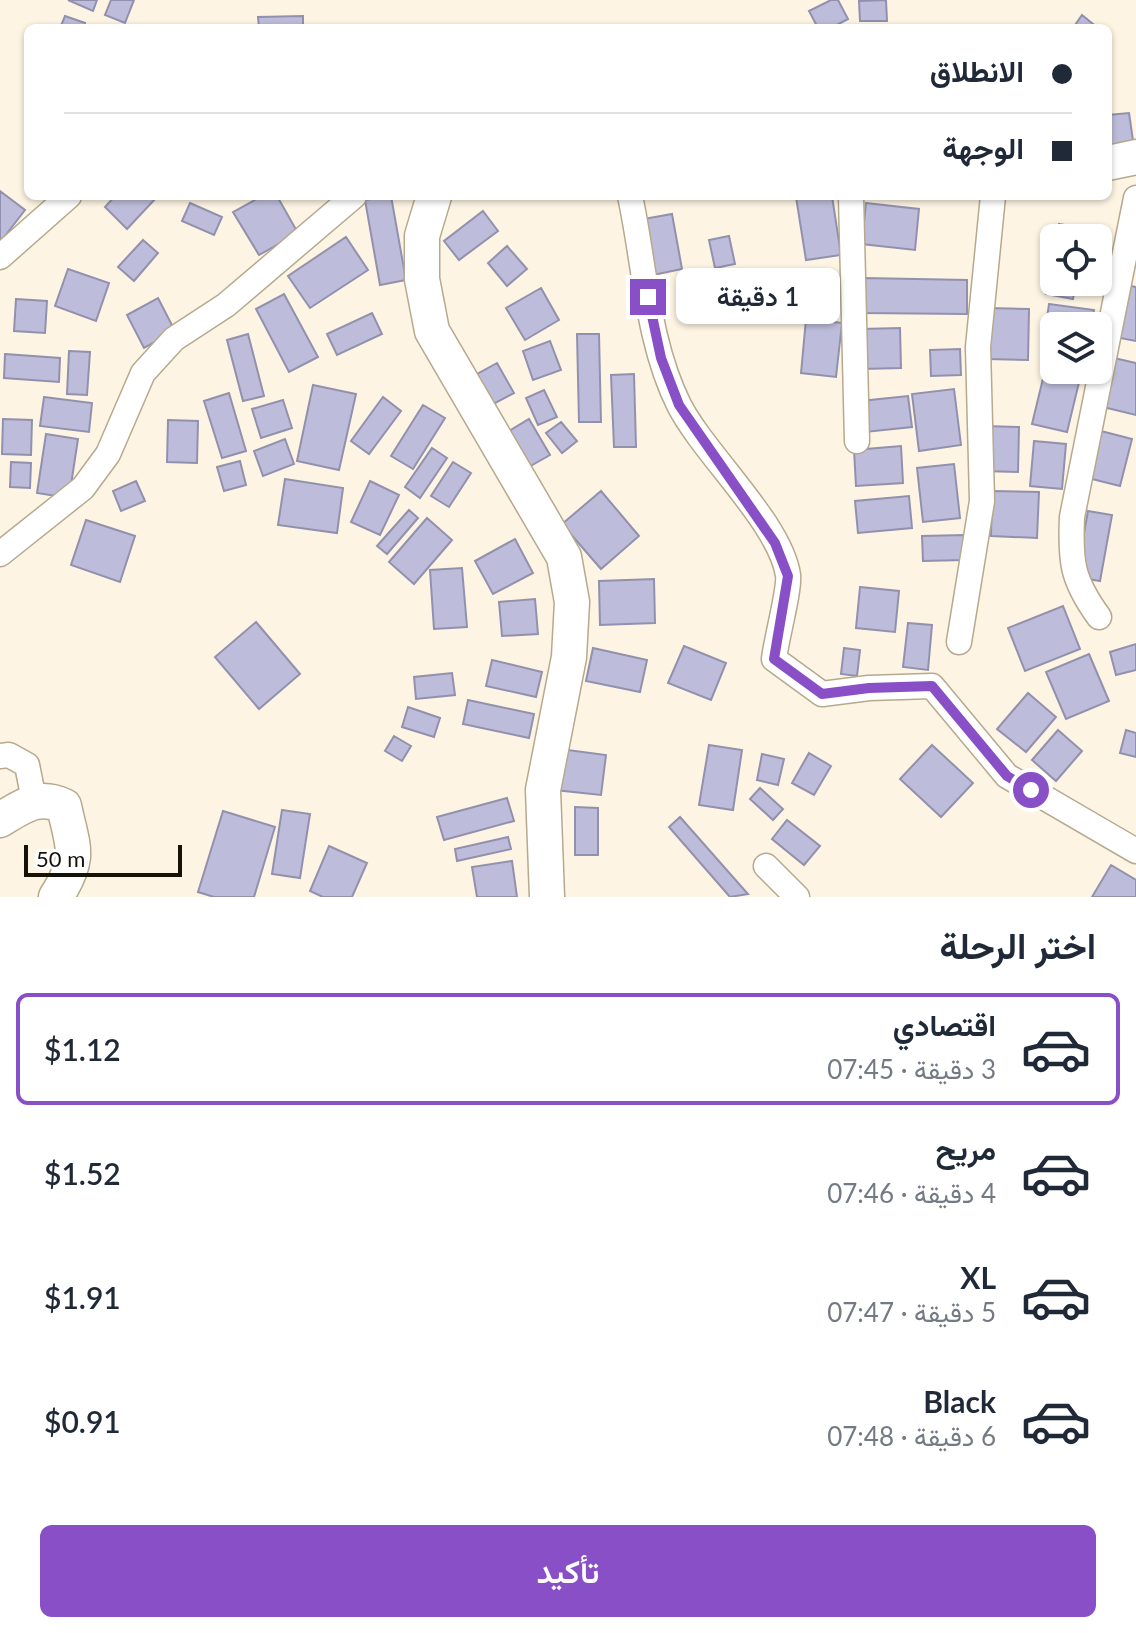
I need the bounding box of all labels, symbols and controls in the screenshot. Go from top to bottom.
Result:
text: الانطلاق [930,52,1024,88]
text: الوجهة [942,129,1024,165]
map controls [1040,224,1112,384]
button: locate [1040,224,1112,296]
callout: 1 دقيقة [676,269,840,325]
route end [630,279,666,315]
text: 1 دقيقة [717,280,799,312]
button: layers [1040,312,1112,384]
route start [1013,772,1049,808]
scale bar [24,841,182,877]
text: 50 m [36,845,85,872]
text: اختر الرحلة [940,923,1096,967]
text: اقتصادي [893,1006,996,1042]
icon: car [1020,1013,1092,1085]
text: $1.12 [44,1031,121,1067]
text: 3 دقيقة · 07:45 [827,1053,996,1085]
text: مريح [936,1130,996,1166]
icon: car [1020,1137,1092,1209]
text: $1.52 [44,1155,121,1191]
text: 4 دقيقة · 07:46 [827,1177,996,1209]
text: XL [960,1259,996,1295]
icon: car [1020,1261,1092,1333]
text: $1.91 [44,1279,121,1315]
text: 5 دقيقة · 07:47 [827,1296,996,1328]
text: Black [923,1383,996,1419]
icon: car [1020,1385,1092,1457]
text: $0.91 [44,1403,121,1439]
text: 6 دقيقة · 07:48 [827,1420,996,1452]
button: تأكيد [40,1525,1096,1617]

